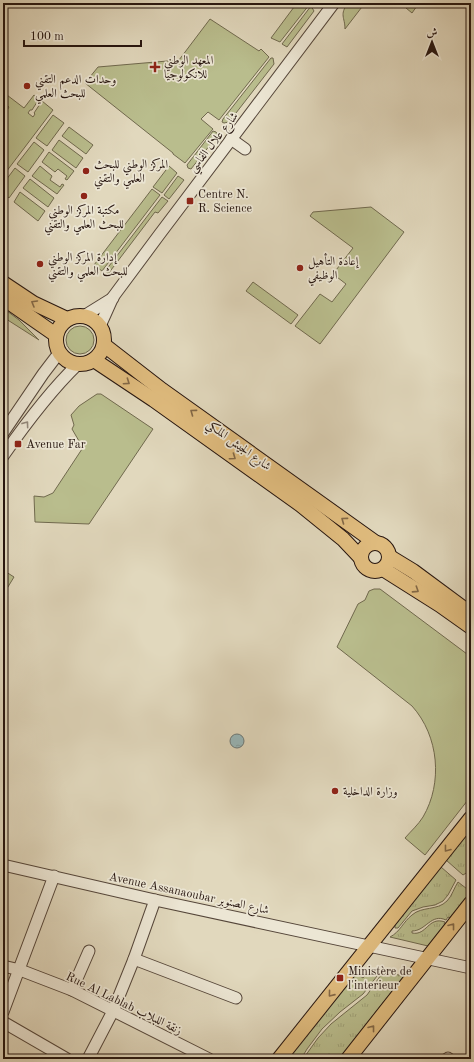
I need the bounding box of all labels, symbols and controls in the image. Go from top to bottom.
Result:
scale bar [24,22,141,48]
north arrow [412,22,452,62]
text: ش [427,28,438,39]
text: 100 m [30,31,64,43]
place label: المعهد الوطني للانكولوجيا [164,55,214,82]
marker: المعهد الوطني للانكولوجيا [149,61,161,73]
place label: وحدات الدعم التقني للبحث العلمي [35,74,116,105]
marker: وحدات الدعم التقني للبحث العلمي [22,81,32,91]
street label: شارع علال الفاسي [187,110,244,177]
place label: المركز الوطني للبحث العلمي والتقني [94,157,168,190]
marker: المركز الوطني للبحث العلمي والتقني [81,166,91,176]
place label: Centre N. R. Science [198,189,252,215]
marker: مكتبة المركز الوطني للبحث العلمي والتقني [79,191,89,201]
marker: Centre N. R. Science [185,196,195,206]
place label: مكتبة المركز الوطني للبحث العلمي والتقني [44,203,124,236]
place label: إدارة المركز الوطني للبحث العلمي والتقني [48,250,128,283]
place label: إعادة التأهيل الوظيفي [308,253,360,287]
marker: إدارة المركز الوطني للبحث العلمي والتقني [35,259,45,269]
marker: إعادة التأهيل الوظيفي [295,263,305,273]
one-way arrow [31,300,38,307]
one-way arrow [123,377,130,385]
one-way arrow [190,410,197,417]
street label: شارع الجيش الملكي [201,418,274,477]
one-way arrow [21,422,28,429]
marker: Avenue Far [13,439,23,449]
place label: Avenue Far [26,439,86,451]
one-way arrow [229,452,236,460]
one-way arrow [342,518,349,525]
one-way arrow [412,585,419,592]
marker: وزارة الداخلية [330,786,340,796]
place label: وزارة الداخلية [343,786,398,799]
one-way arrow [445,844,452,851]
street label: Avenue Assanaoubar شارع الصنوبر [107,871,270,921]
one-way arrow [448,924,455,931]
place label: Ministère de l'interieur [348,966,412,992]
street label: Rue Al Lablab زنقة اللبلاب [63,971,184,1038]
marker: Ministère de l'interieur [335,973,345,983]
one-way arrow [328,990,335,997]
one-way arrow [368,1026,375,1033]

